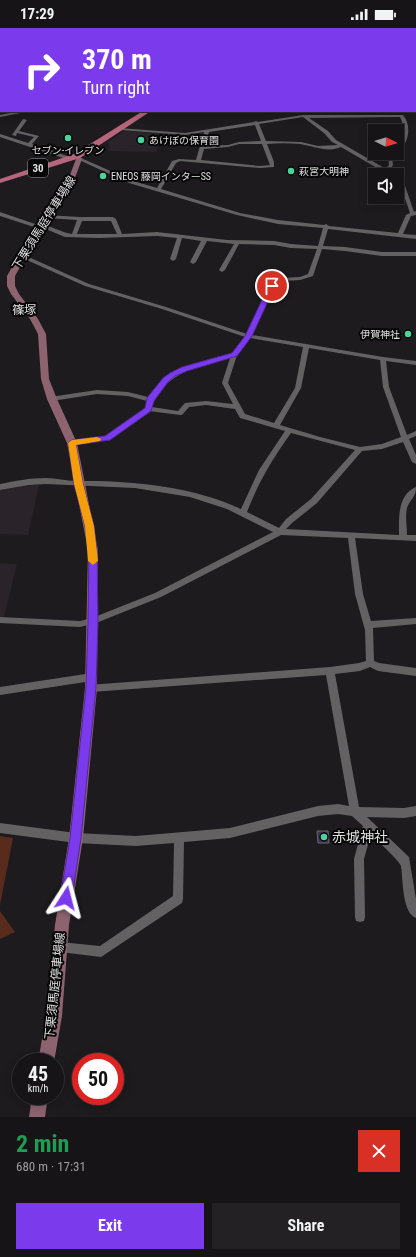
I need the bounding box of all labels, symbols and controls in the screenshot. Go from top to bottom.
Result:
text: 17:29 [20,5,54,23]
text: 370 m [82,43,152,76]
icon: right [16,44,68,96]
text: Turn right [82,77,150,98]
north arrow [368,124,404,160]
map controls [368,124,404,204]
marker: セブン-イレブン [63,133,73,143]
marker: あけぼの保育園 [136,135,146,145]
place label: あけぼの保育園 [149,135,219,146]
place label: セブン-イレブン [32,145,104,156]
road number: 30 [28,159,48,177]
marker: 萩宮大明神 [286,166,296,176]
place label: 萩宮大明神 [299,166,349,177]
button: sound [368,168,404,204]
marker: ENEOS 藤岡インターSS [98,171,108,181]
place label: ENEOS 藤岡インターSS [111,171,211,182]
street label: 下栗須馬庭停車場線 [9,173,79,273]
pin [255,269,289,303]
icon: arrive [261,275,283,297]
district label: 篠塚 [12,303,36,317]
place label: 伊賀神社 [360,329,400,340]
marker: 伊賀神社 [403,329,413,339]
place label: 赤城神社 [332,829,388,845]
marker: 赤城神社 [319,832,329,842]
position arrow [45,877,87,919]
street label: 下栗須馬庭停車場線 [42,932,68,1040]
speed limit sign: 50 [72,1053,124,1105]
text: 45 [28,1062,48,1086]
text: km/h [28,1083,48,1094]
text: 2 min [16,1130,69,1158]
button: close [358,1130,400,1172]
text: 680 m · 17:31 [16,1159,86,1174]
button: Exit [16,1203,204,1249]
button: Share [212,1203,400,1249]

